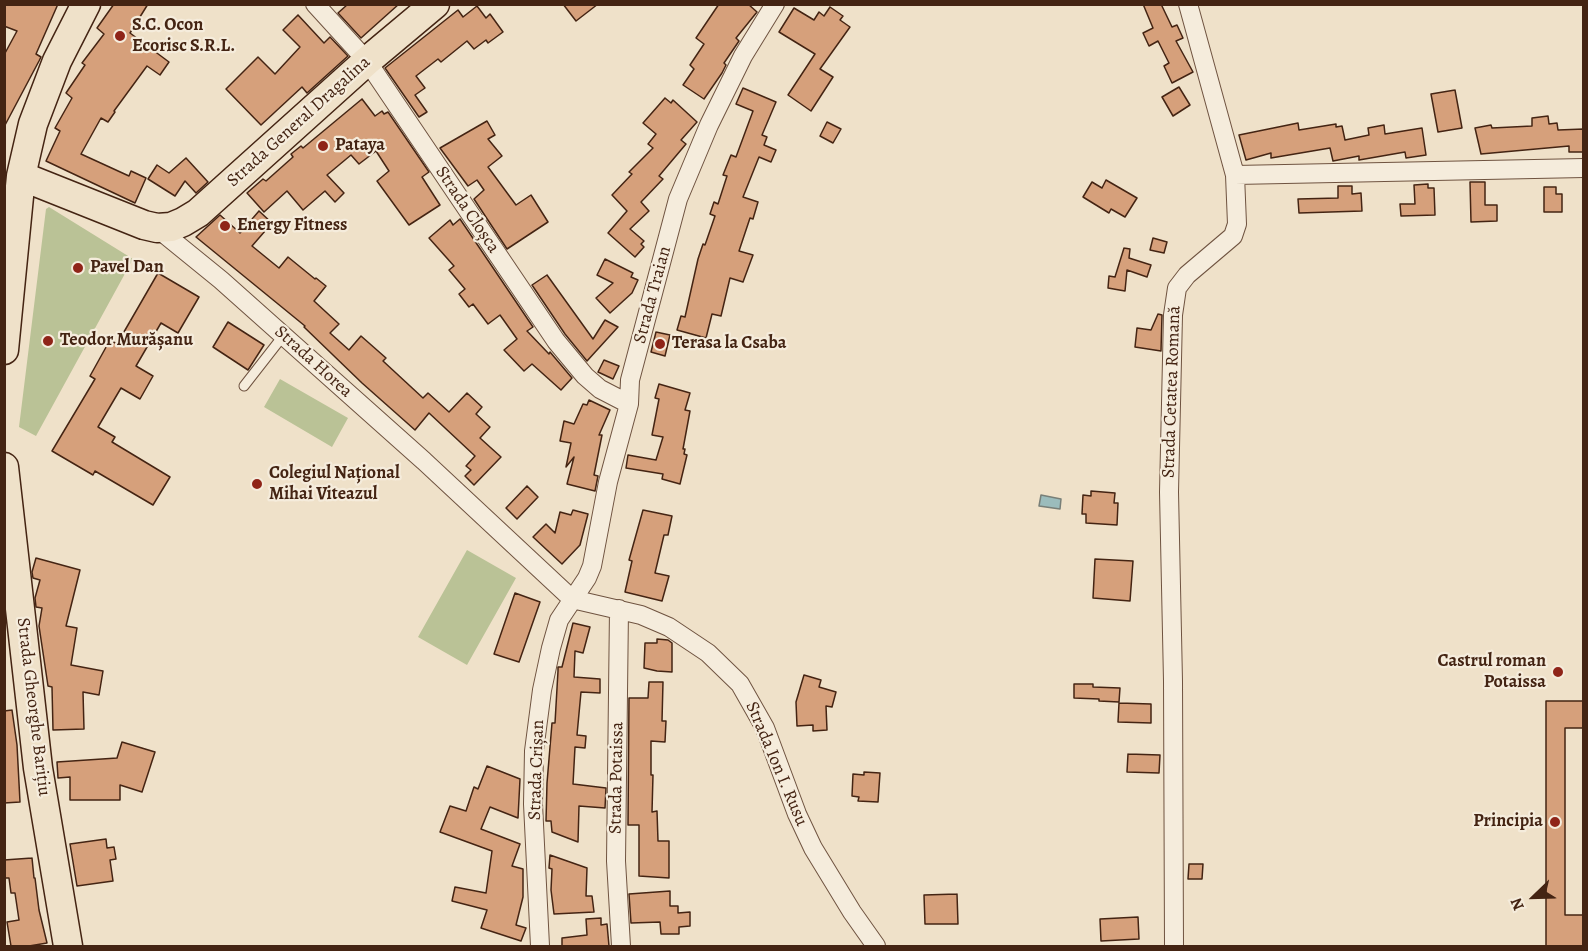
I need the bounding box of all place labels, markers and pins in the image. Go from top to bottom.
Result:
place label: S.C. Ocon Ecorisc S.R.L. [132,15,235,57]
marker: S.C. Ocon Ecorisc S.R.L. [113,29,127,43]
place label: Pataya [335,135,385,157]
marker: Pataya [316,139,330,153]
place label: Energy Fitness [237,215,347,237]
marker: Energy Fitness [218,219,232,233]
place label: Pavel Dan [90,257,164,279]
marker: Pavel Dan [71,261,85,275]
place label: Teodor Murășanu [60,330,193,352]
place label: Terasa la Csaba [672,333,786,355]
marker: Teodor Murășanu [41,334,55,348]
marker: Terasa la Csaba [653,337,667,351]
place label: Colegiul Național Mihai Viteazul [269,463,400,506]
marker: Colegiul Național Mihai Viteazul [250,477,264,491]
place label: Castrul roman Potaissa [1437,651,1546,694]
marker: Castrul roman Potaissa [1551,665,1565,679]
place label: Principia [1473,811,1543,833]
marker: Principia [1548,815,1562,829]

